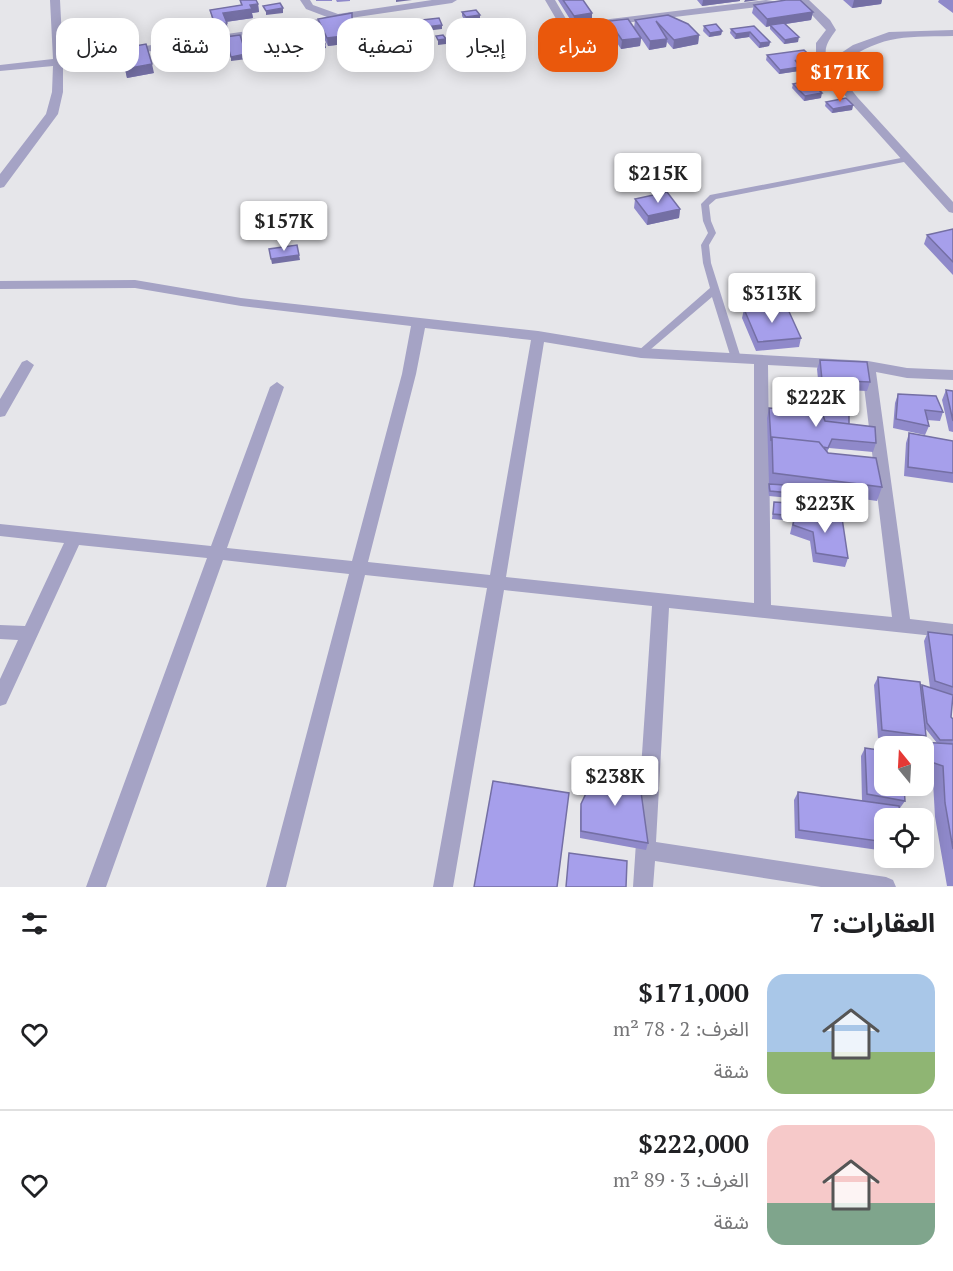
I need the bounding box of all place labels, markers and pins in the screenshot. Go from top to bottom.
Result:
pin: $171K [798,52,882,103]
pin: $215K [616,153,700,204]
pin: $157K [242,201,326,252]
pin: $313K [730,273,814,324]
pin: $222K [774,377,858,428]
pin: $223K [783,483,867,534]
pin: $238K [573,756,657,807]

